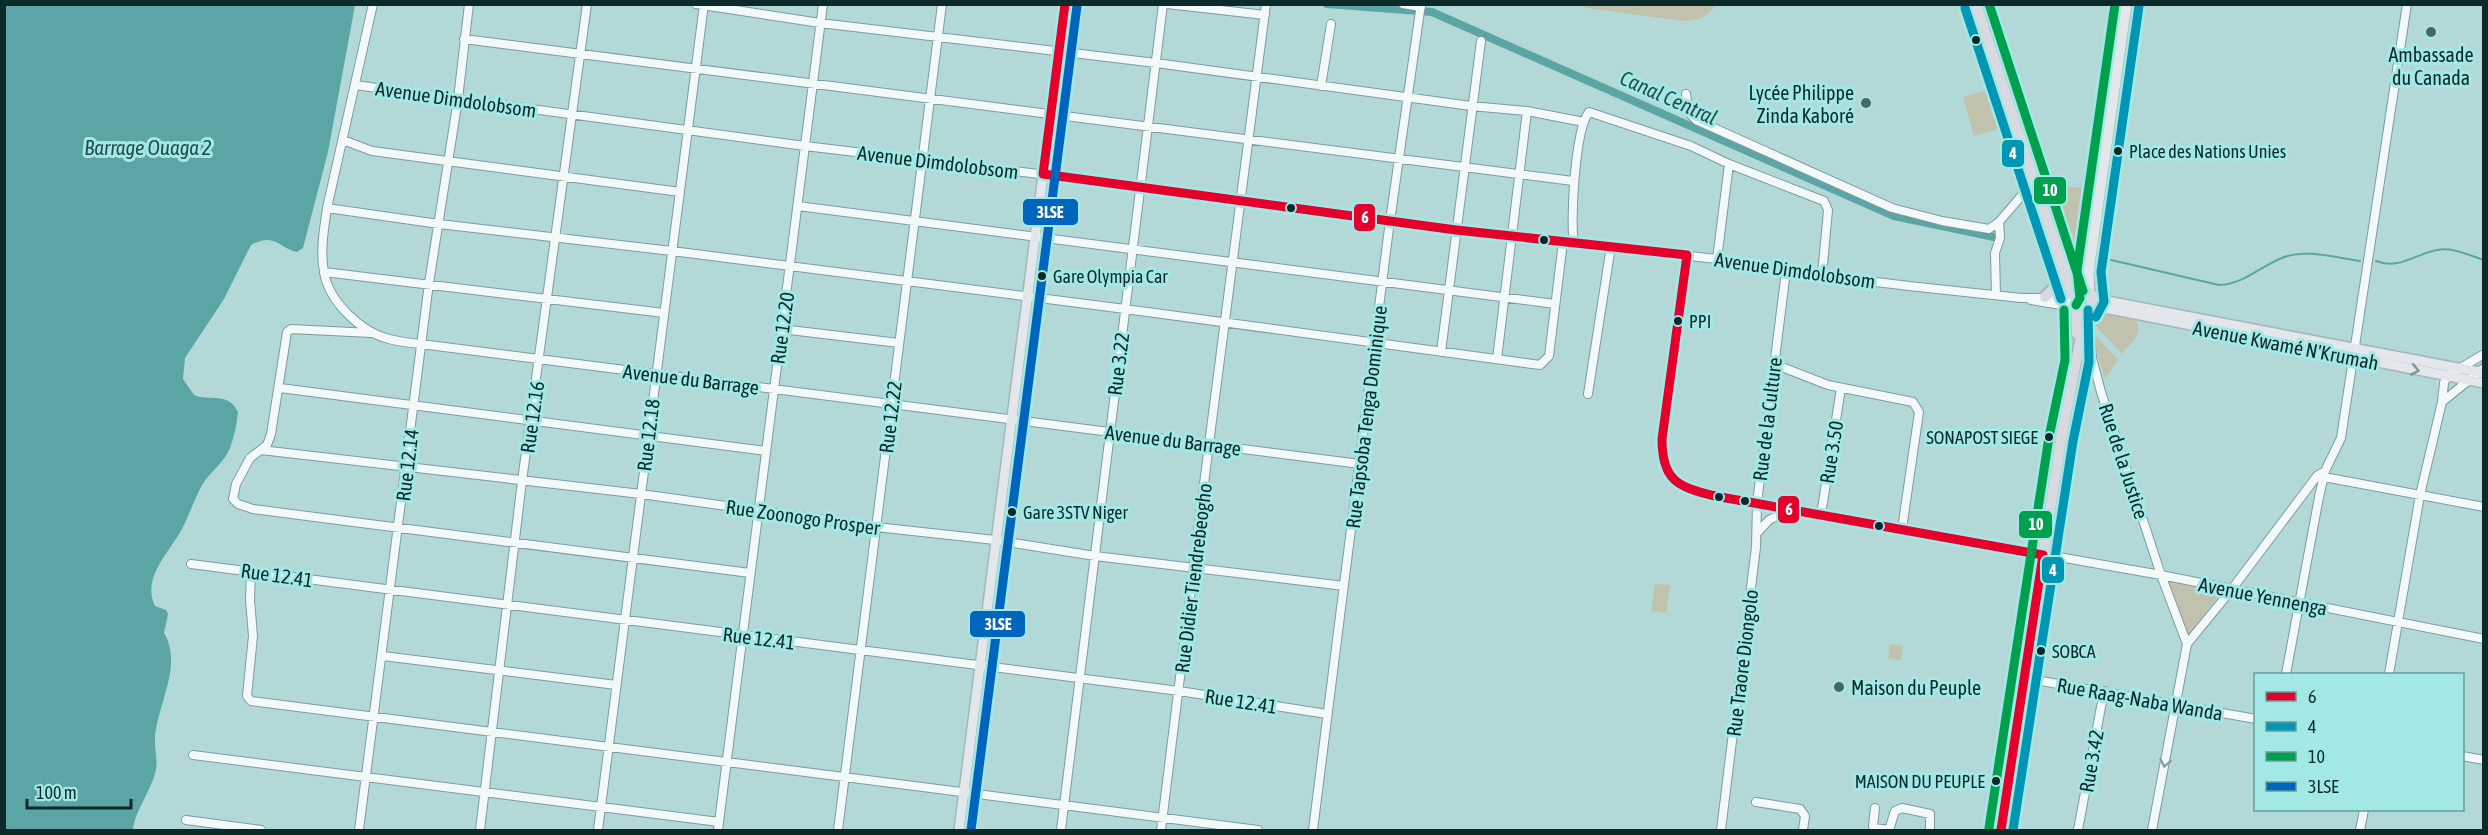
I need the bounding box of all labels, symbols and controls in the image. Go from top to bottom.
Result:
marker: Ambassade du Canada [2424,25,2438,39]
unlabelled marker [1970,34,1982,46]
place label: Ambassade du Canada [2389,43,2473,89]
water label: Canal Central [1617,65,1721,129]
street label: Avenue Dimdolobsom [374,76,538,122]
place label: Lycée Philippe Zinda Kaboré [1749,81,1854,127]
marker: Lycée Philippe Zinda Kaboré [1859,96,1873,110]
water label: Barrage Ouaga 2 [84,135,212,159]
line badge: 4 [2001,139,2025,168]
street label: Avenue Dimdolobsom [856,141,1020,183]
place label: Place des Nations Unies [2129,141,2286,162]
text: 4 [2008,144,2017,162]
marker: Place des Nations Unies [2112,145,2124,157]
line badge: 10 [2033,176,2067,205]
text: 10 [2042,181,2058,199]
line badge: 3LSE [1022,198,1079,226]
unlabelled marker [1285,202,1297,214]
text: 3LSE [1036,203,1064,221]
line badge: 6 [1353,203,1376,232]
text: 6 [1361,208,1369,226]
unlabelled marker [1538,234,1550,246]
street label: Avenue Dimdolobsom [1713,247,1877,293]
place label: Gare Olympia Car [1053,266,1168,287]
marker: Gare Olympia Car [1036,270,1048,282]
street label: Rue 12.20 [766,290,798,366]
street label: Rue Tapsoba Tenga Dominique [1341,304,1391,530]
place label: PPI [1689,311,1711,332]
marker: PPI [1672,315,1684,327]
street label: Avenue Kwamé N'Krumah [2191,316,2381,374]
street label: Rue 3.22 [1103,331,1133,397]
street label: Rue de la Culture [1748,356,1786,482]
street label: Avenue du Barrage [622,359,760,399]
one-way arrow [2409,363,2419,376]
street label: Rue 12.16 [516,379,548,455]
street label: Rue 12.22 [874,380,906,454]
street label: Rue 12.18 [632,398,664,472]
street label: Rue de la Justice [2095,400,2153,522]
street label: Rue 3.50 [1815,419,1847,485]
street label: Avenue du Barrage [1104,420,1242,460]
place label: SONAPOST SIEGE [1926,427,2038,448]
street label: Rue 12.14 [391,428,423,502]
marker: SONAPOST SIEGE [2043,431,2055,443]
street label: Rue Didier Tiendrebeogho [1170,482,1216,674]
unlabelled marker [1713,491,1725,503]
street label: Rue Zoonogo Prosper [724,495,883,539]
unlabelled marker [1739,495,1751,507]
line badge: 6 [1777,495,1800,524]
text: 6 [1785,500,1793,518]
place label: Gare 3STV Niger [1023,502,1128,523]
marker: Gare 3STV Niger [1006,506,1018,518]
line badge: 10 [2018,510,2053,539]
text: 10 [2028,515,2044,533]
unlabelled marker [1873,520,1885,532]
line badge: 4 [2041,556,2065,584]
street label: Rue 12.41 [239,559,315,591]
text: 4 [2048,561,2057,579]
street label: Avenue Yennenga [2197,572,2329,620]
street label: Rue Traore Diongolo [1722,588,1762,738]
line badge: 3LSE [969,610,1026,638]
text: 3LSE [984,615,1012,633]
street label: Rue 12.41 [722,622,796,654]
place label: SOBCA [2052,641,2096,662]
marker: SOBCA [2035,645,2047,657]
street label: Rue Raag-Naba Wanda [2055,673,2225,725]
legend [2254,673,2464,811]
place label: Maison du Peuple [1851,676,1981,699]
marker: Maison du Peuple [1832,680,1846,694]
street label: Rue 12.41 [1203,684,1279,718]
text: 6 [2308,686,2316,707]
text: 4 [2308,716,2316,737]
street label: Rue 3.42 [2074,728,2108,794]
text: 10 [2308,746,2325,767]
one-way arrow [2159,757,2172,767]
place label: MAISON DU PEUPLE [1855,771,1985,792]
scale bar [27,772,130,810]
marker: MAISON DU PEUPLE [1990,775,2002,787]
text: 3LSE [2308,776,2339,797]
text: 100 m [36,782,77,803]

